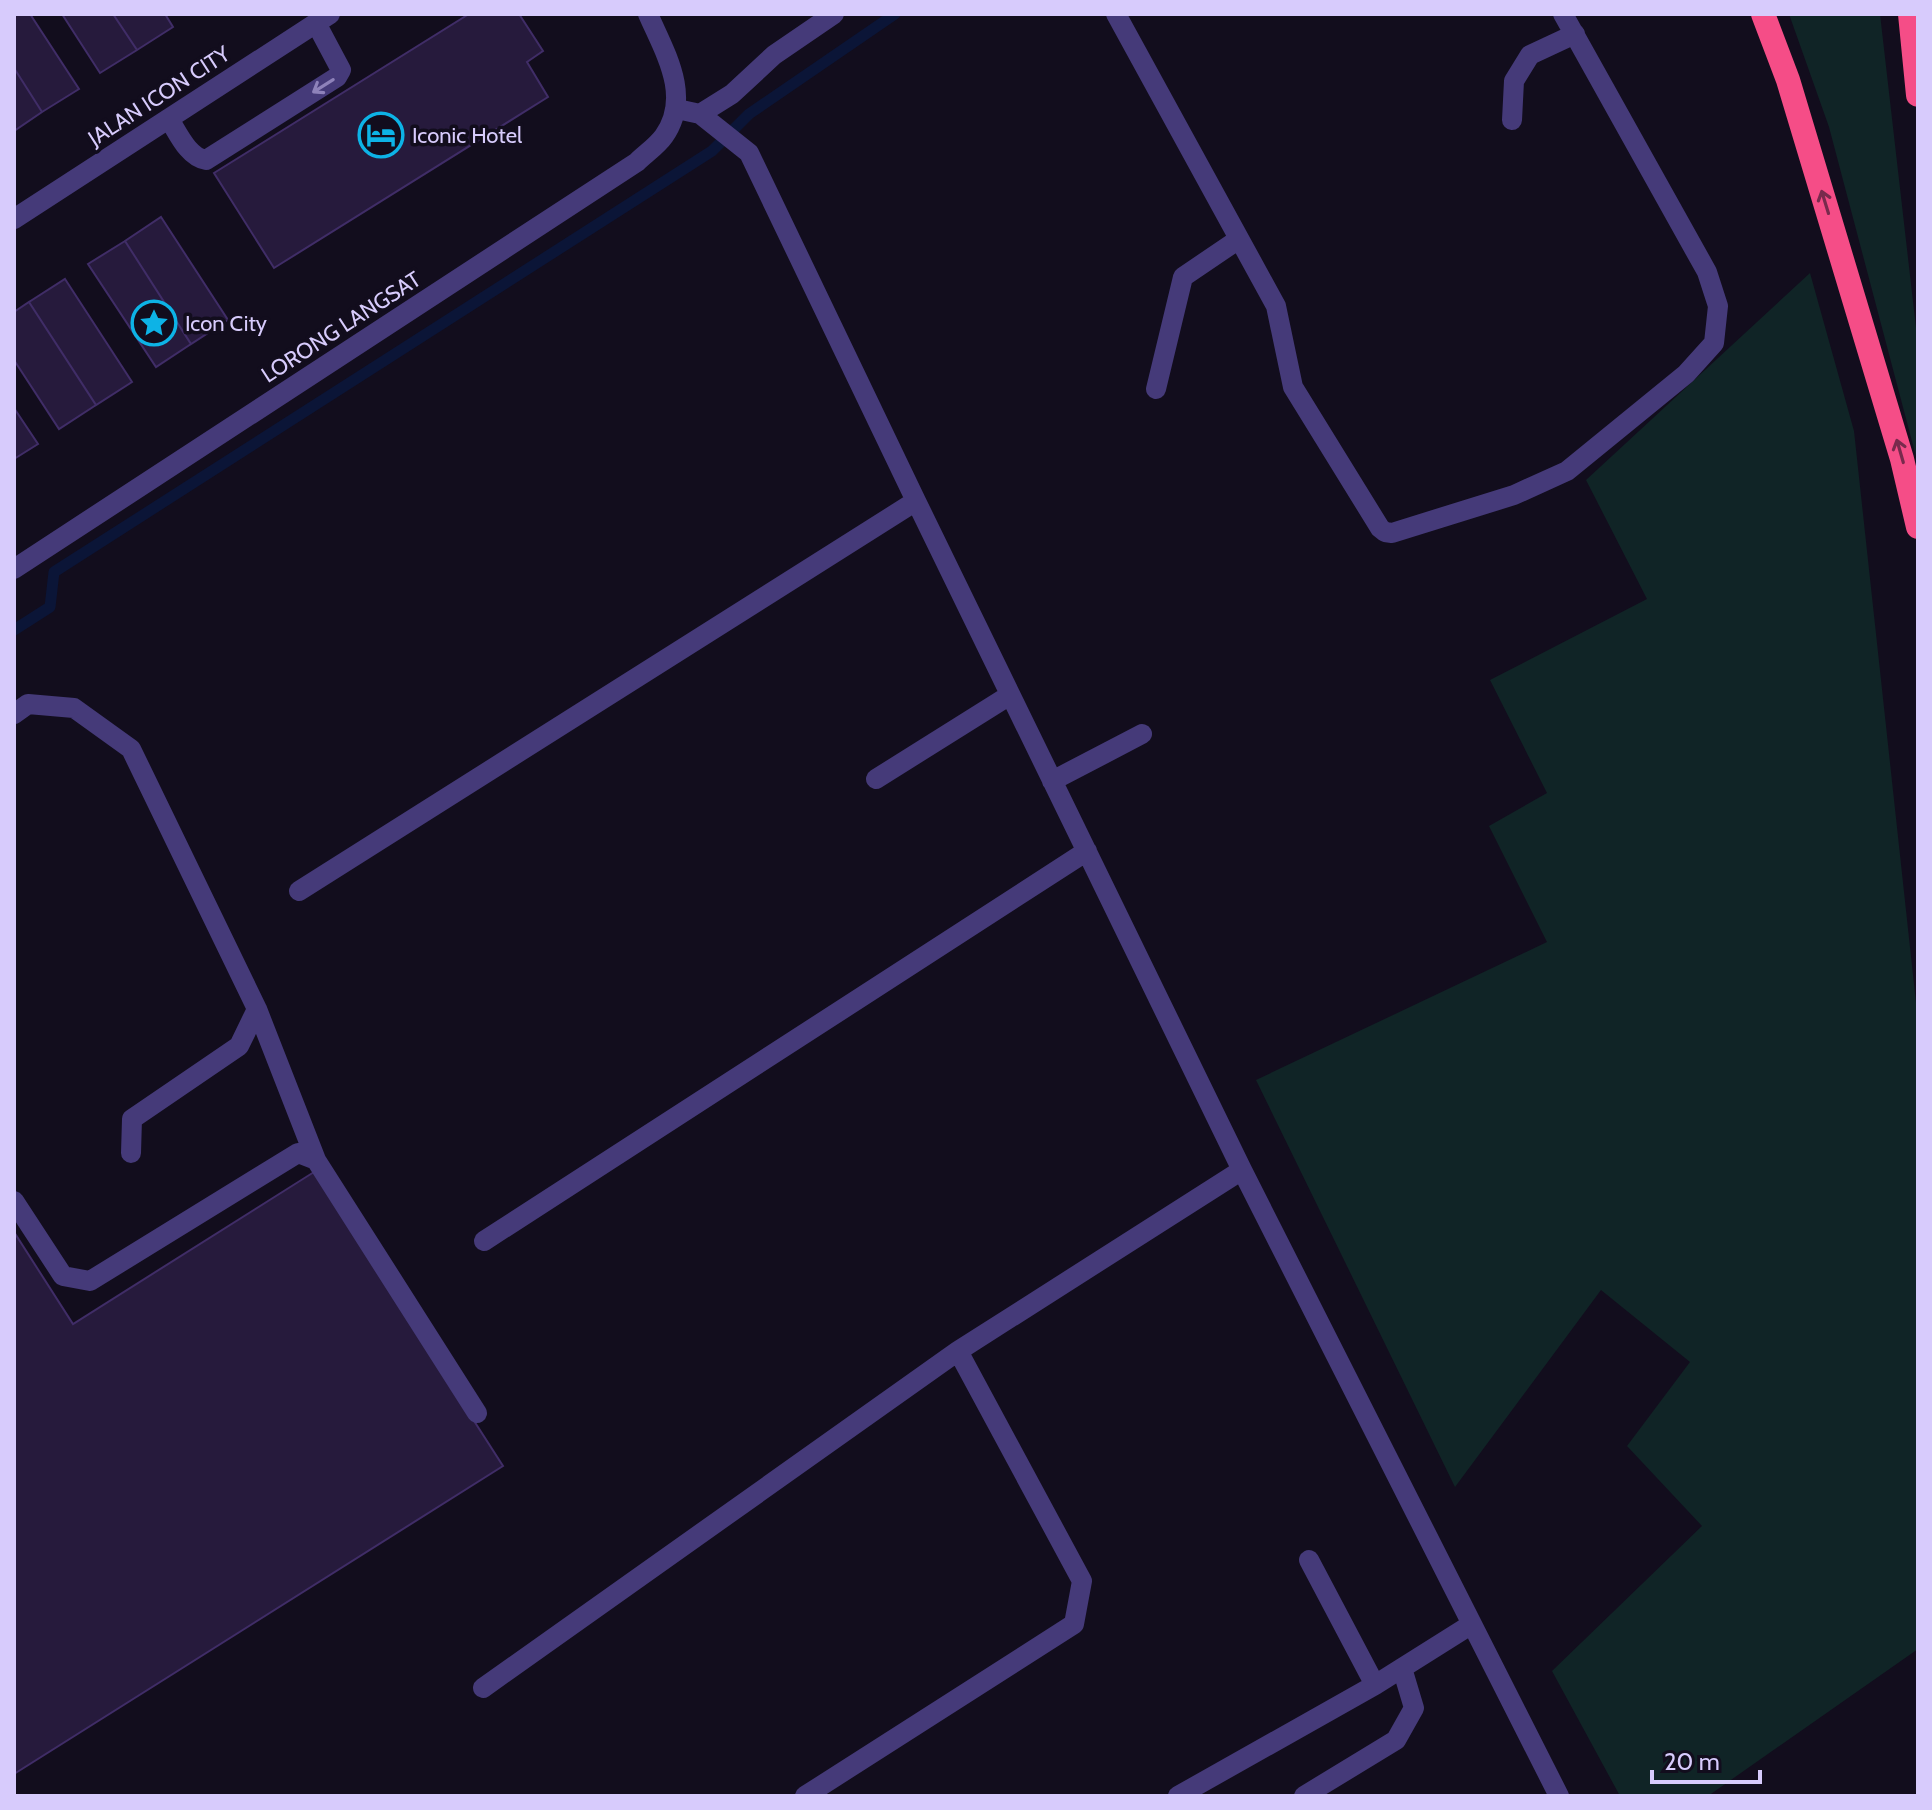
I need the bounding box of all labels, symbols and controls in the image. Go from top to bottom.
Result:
street label: JALAN ICON CITY [82,40,235,152]
one-way arrow [312,78,335,94]
hotel icon: Iconic Hotel [357,111,405,159]
place label: Iconic Hotel [412,122,523,149]
one-way arrow [1817,190,1831,215]
street label: LORONG LANGSAT [256,265,426,389]
place icon: Icon City [130,299,178,347]
place label: Icon City [185,310,267,337]
one-way arrow [1892,439,1907,465]
scale bar [1652,1734,1760,1784]
text: 20 m [1664,1747,1720,1776]

